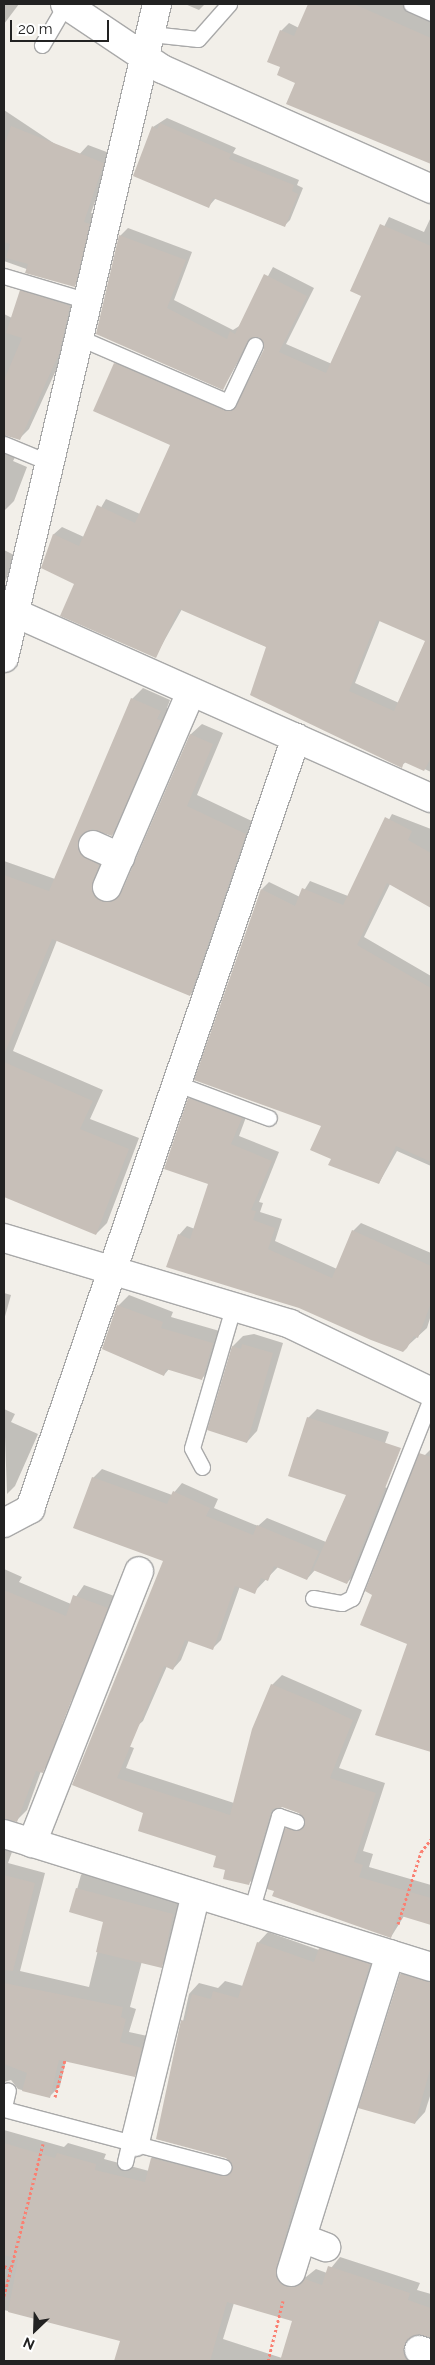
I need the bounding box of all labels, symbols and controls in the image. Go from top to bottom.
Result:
scale bar [12,10,111,42]
text: 20 m [18,20,53,38]
north arrow [10,2305,60,2355]
text: N [21,2334,37,2353]

